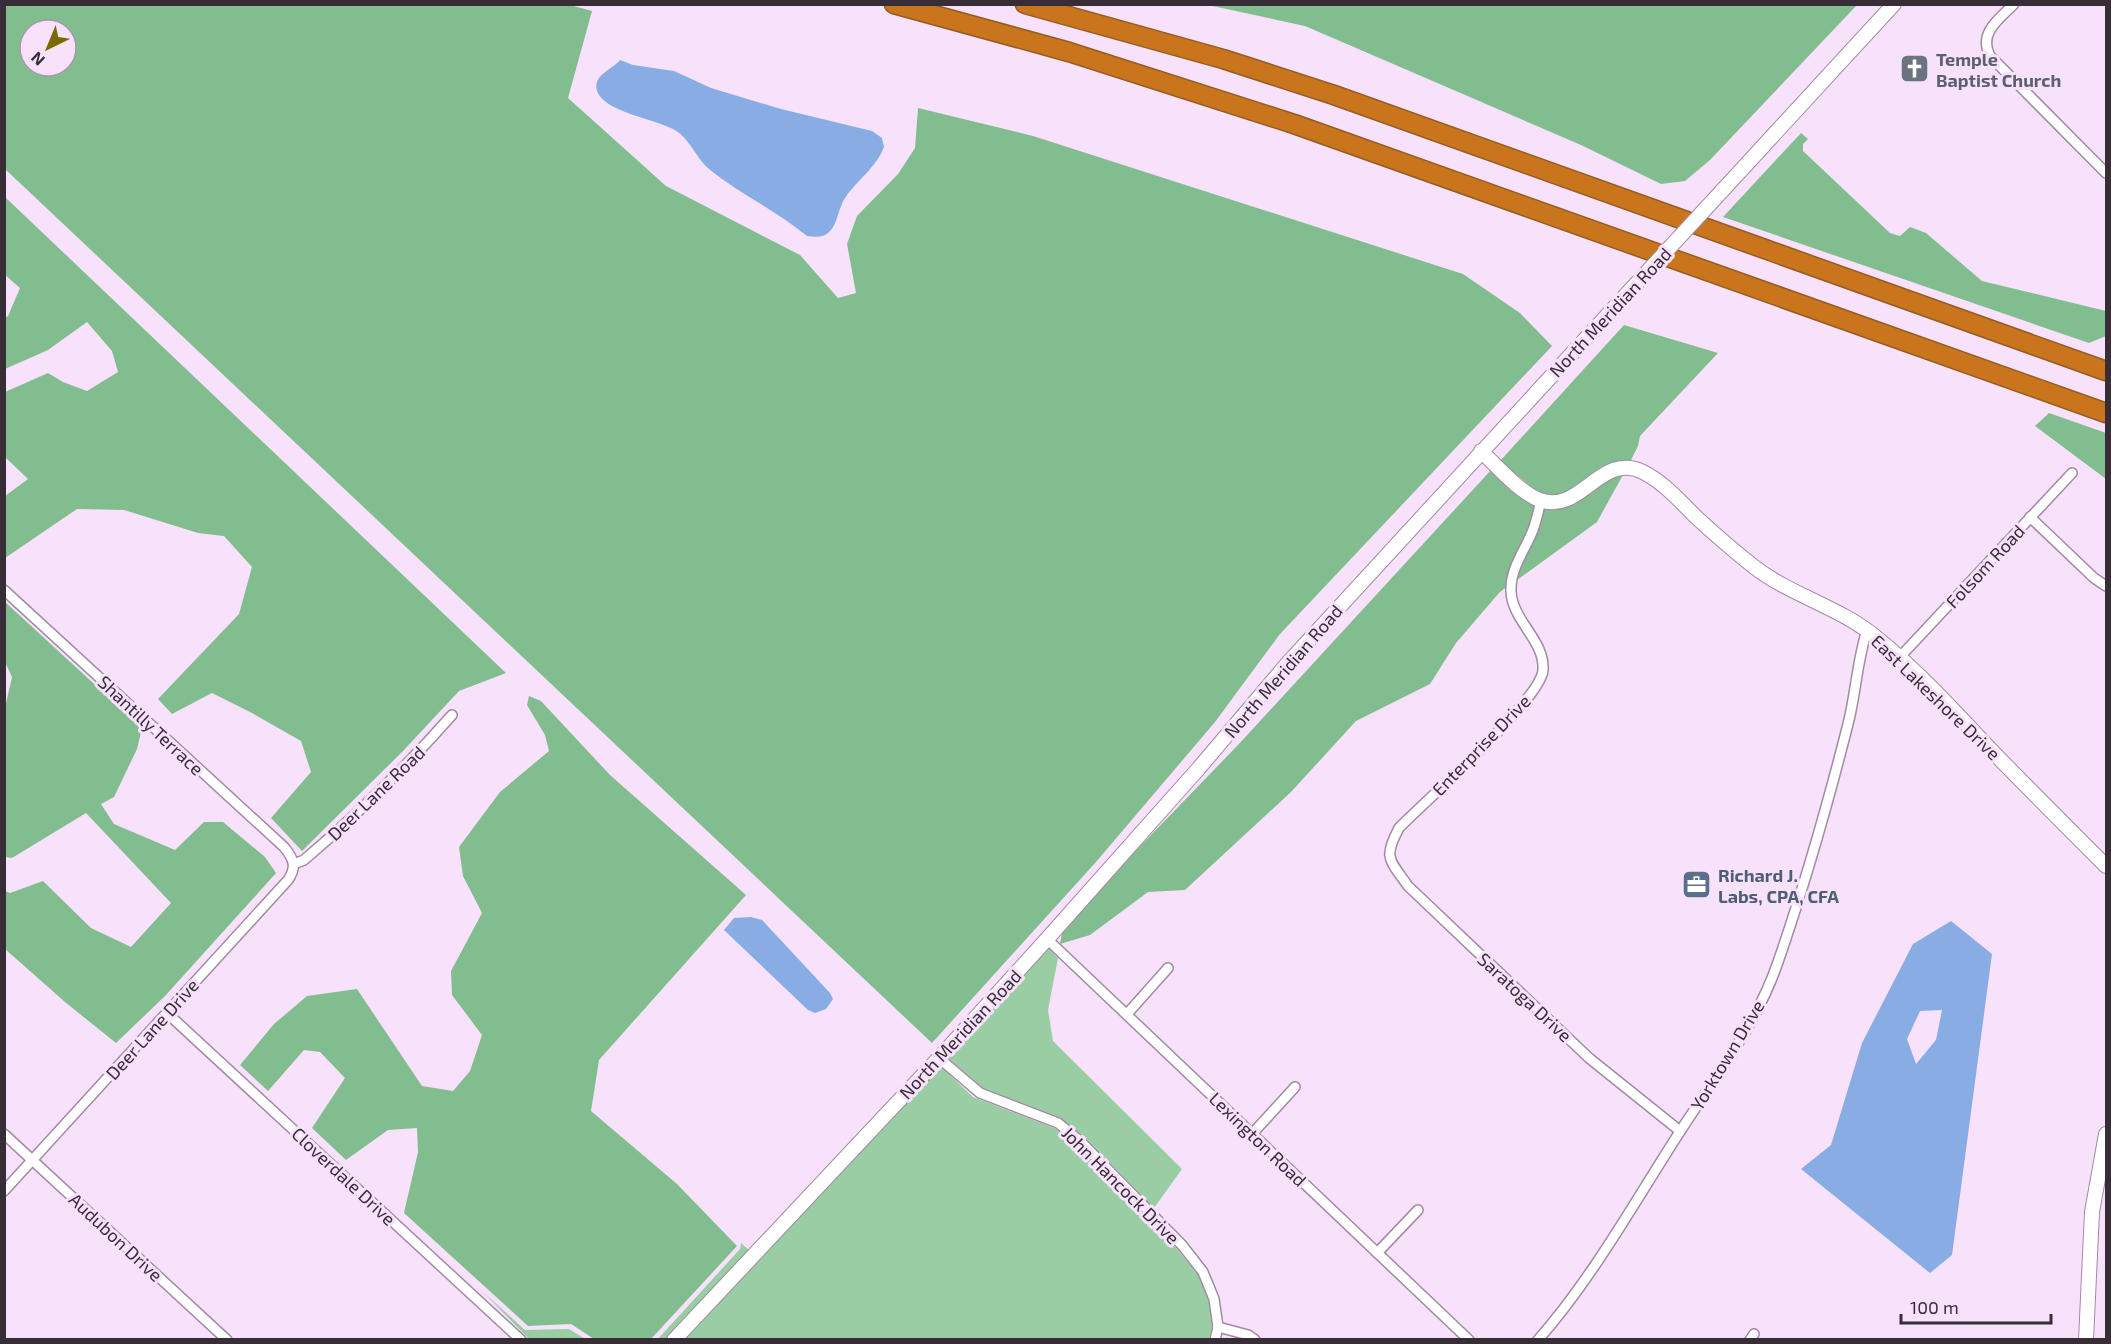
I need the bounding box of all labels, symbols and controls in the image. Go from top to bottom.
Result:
north arrow [18,18,78,78]
text: N [27,48,48,70]
place label: Temple Baptist Church [1936,48,2061,91]
church icon: Temple Baptist Church [1899,53,1931,85]
street label: North Meridian Road [1544,243,1676,381]
street label: Folsom Road [1941,520,2029,612]
street label: North Meridian Road [1219,600,1347,742]
street label: East Lakeshore Drive [1867,630,2005,764]
street label: Shantilly Terrace [94,671,208,779]
street label: Enterprise Drive [1427,690,1535,800]
street label: Deer Lane Road [323,741,429,845]
place label: Richard J. Labs, CPA, CFA [1718,864,1839,907]
office icon: Richard J. Labs, CPA, CFA [1681,869,1713,901]
street label: Saratoga Drive [1473,948,1577,1046]
street label: North Meridian Road [894,965,1026,1103]
street label: Deer Lane Drive [101,974,203,1084]
street label: Yorktown Drive [1685,996,1769,1114]
street label: Lexington Road [1205,1087,1311,1191]
street label: Cloverdale Drive [288,1122,400,1230]
street label: John Hancock Drive [1058,1122,1184,1248]
street label: Audubon Drive [65,1188,167,1286]
scale bar [1901,1287,2051,1325]
text: 100 m [1910,1296,1959,1318]

